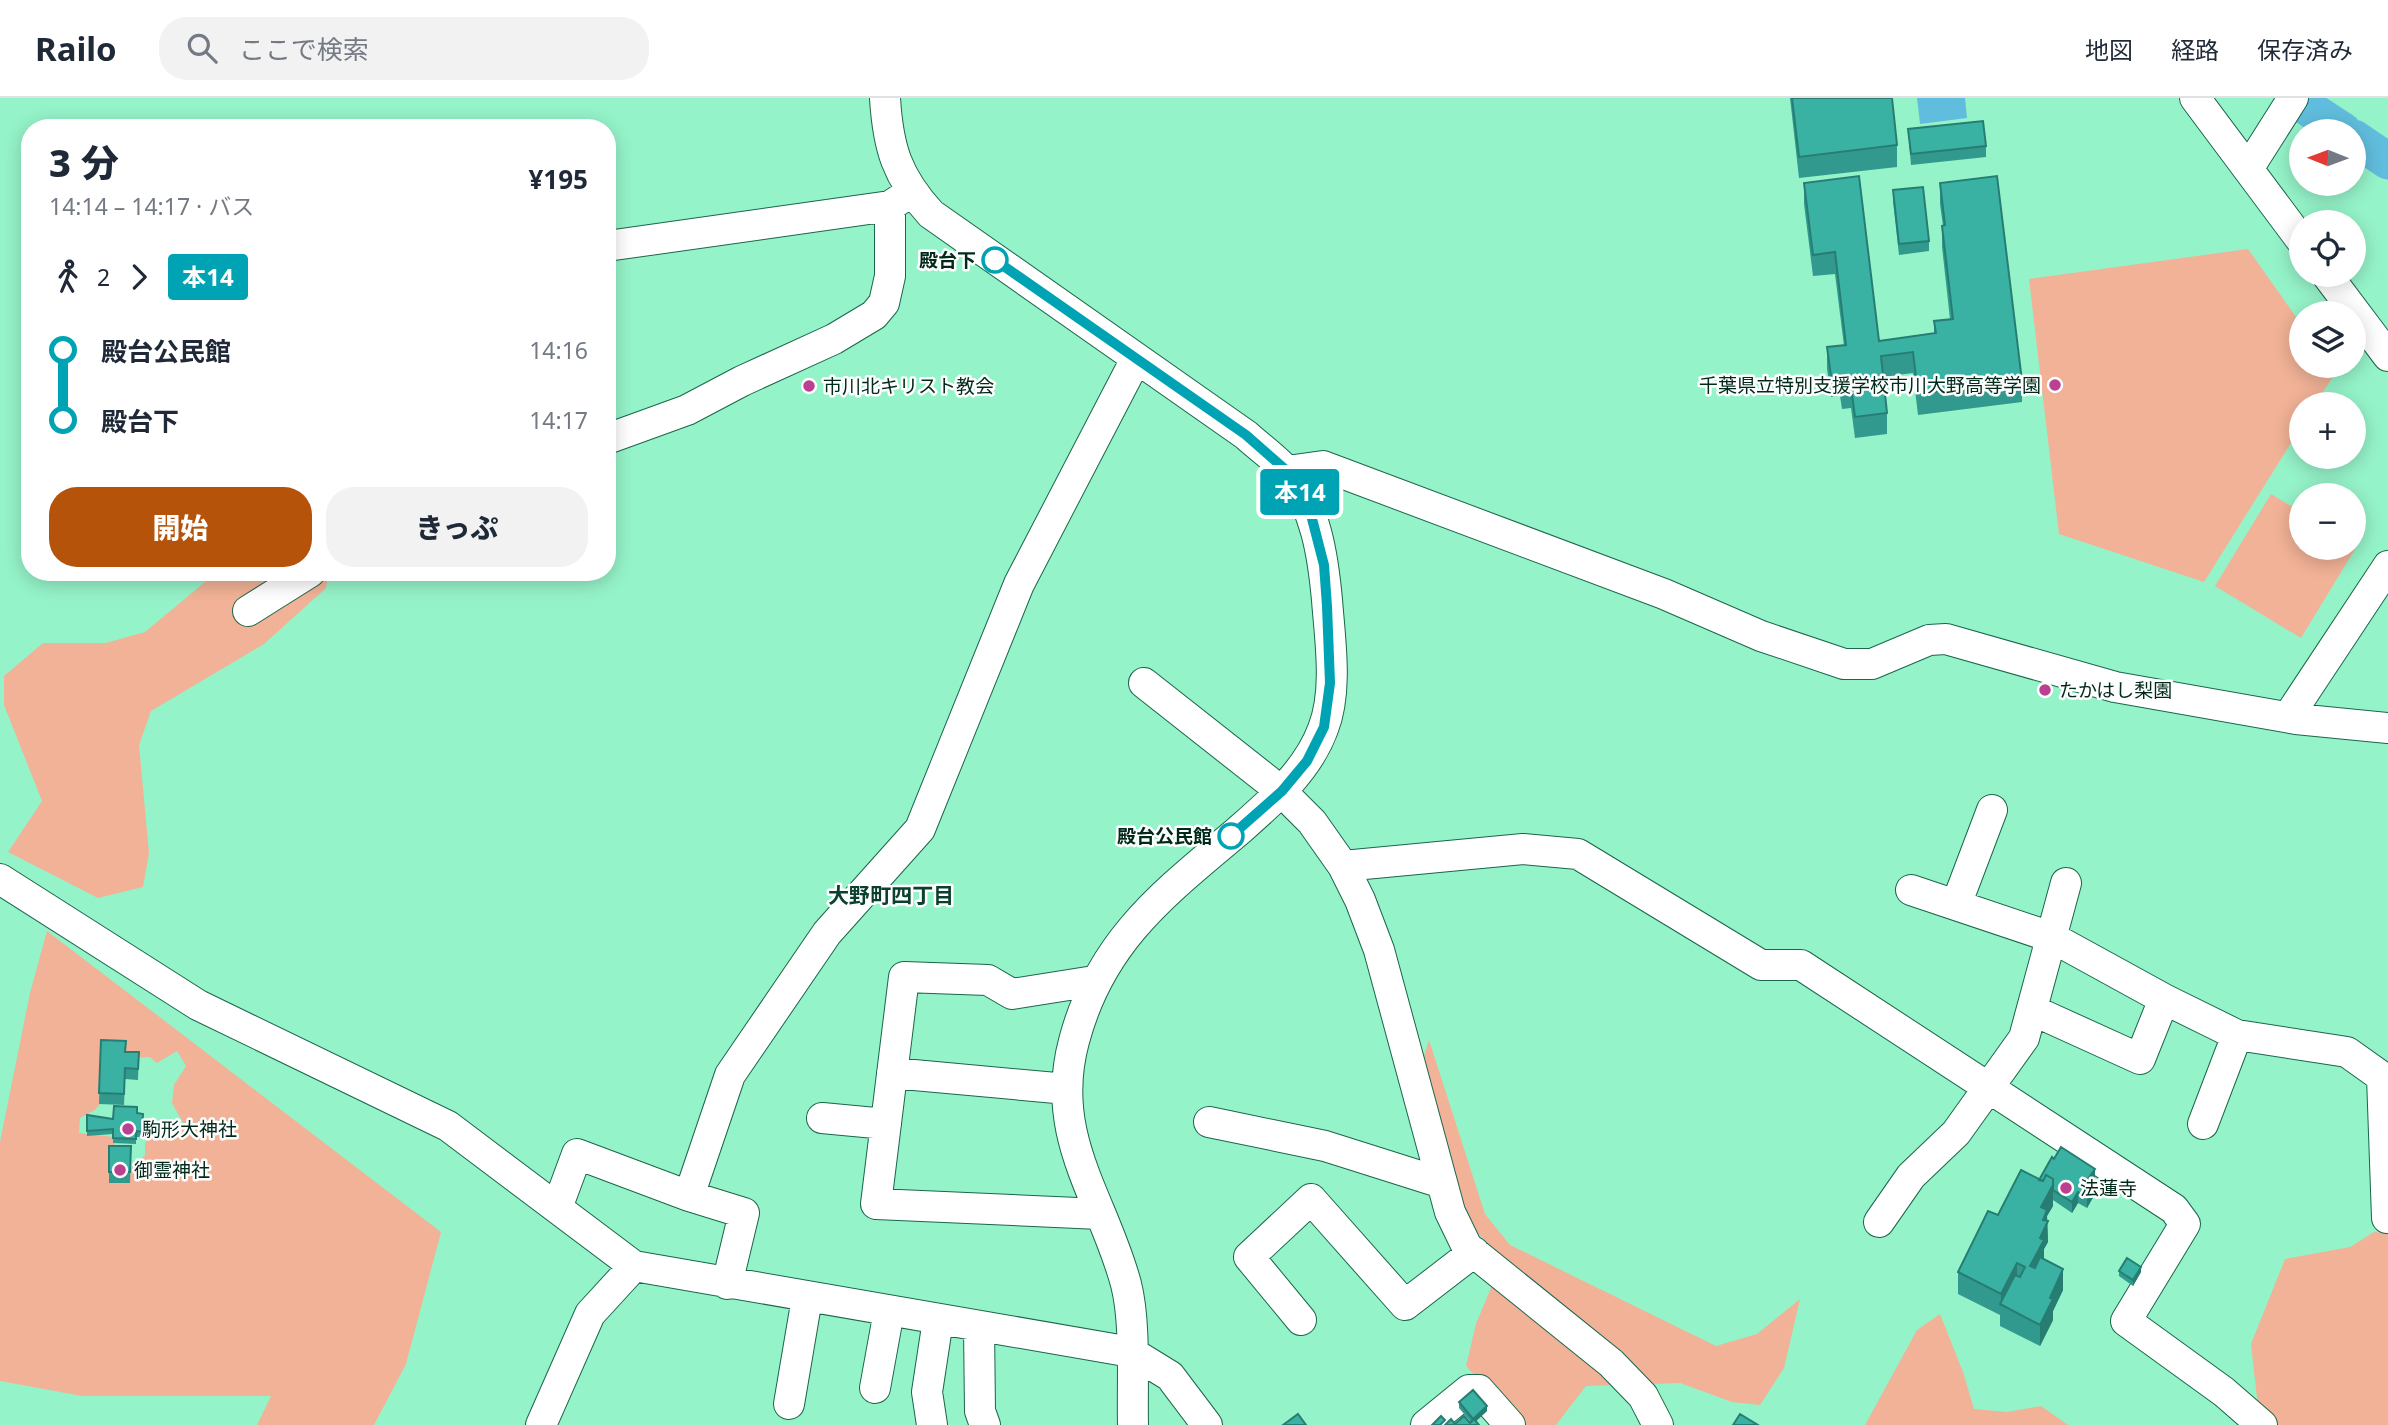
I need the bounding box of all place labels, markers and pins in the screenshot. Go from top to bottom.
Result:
place label: 殿台下 [919,247,976,273]
marker: 殿台下 [982,247,1008,273]
place label: 千葉県立特別支援学校市川大野高等学園 [1699,372,2041,398]
place label: 市川北キリスト教会 [823,373,994,399]
marker: 千葉県立特別支援学校市川大野高等学園 [2047,377,2063,393]
marker: 市川北キリスト教会 [801,378,817,394]
place label: たかはし梨園 [2059,677,2172,703]
marker: たかはし梨園 [2037,682,2053,698]
place label: 殿台公民館 [1117,823,1212,849]
marker: 殿台公民館 [1218,823,1244,849]
place label: 駒形大神社 [142,1116,237,1142]
marker: 駒形大神社 [120,1121,136,1137]
place label: 御霊神社 [134,1157,210,1183]
marker: 御霊神社 [112,1162,128,1178]
place label: 法蓮寺 [2080,1175,2137,1201]
marker: 法蓮寺 [2058,1180,2074,1196]

